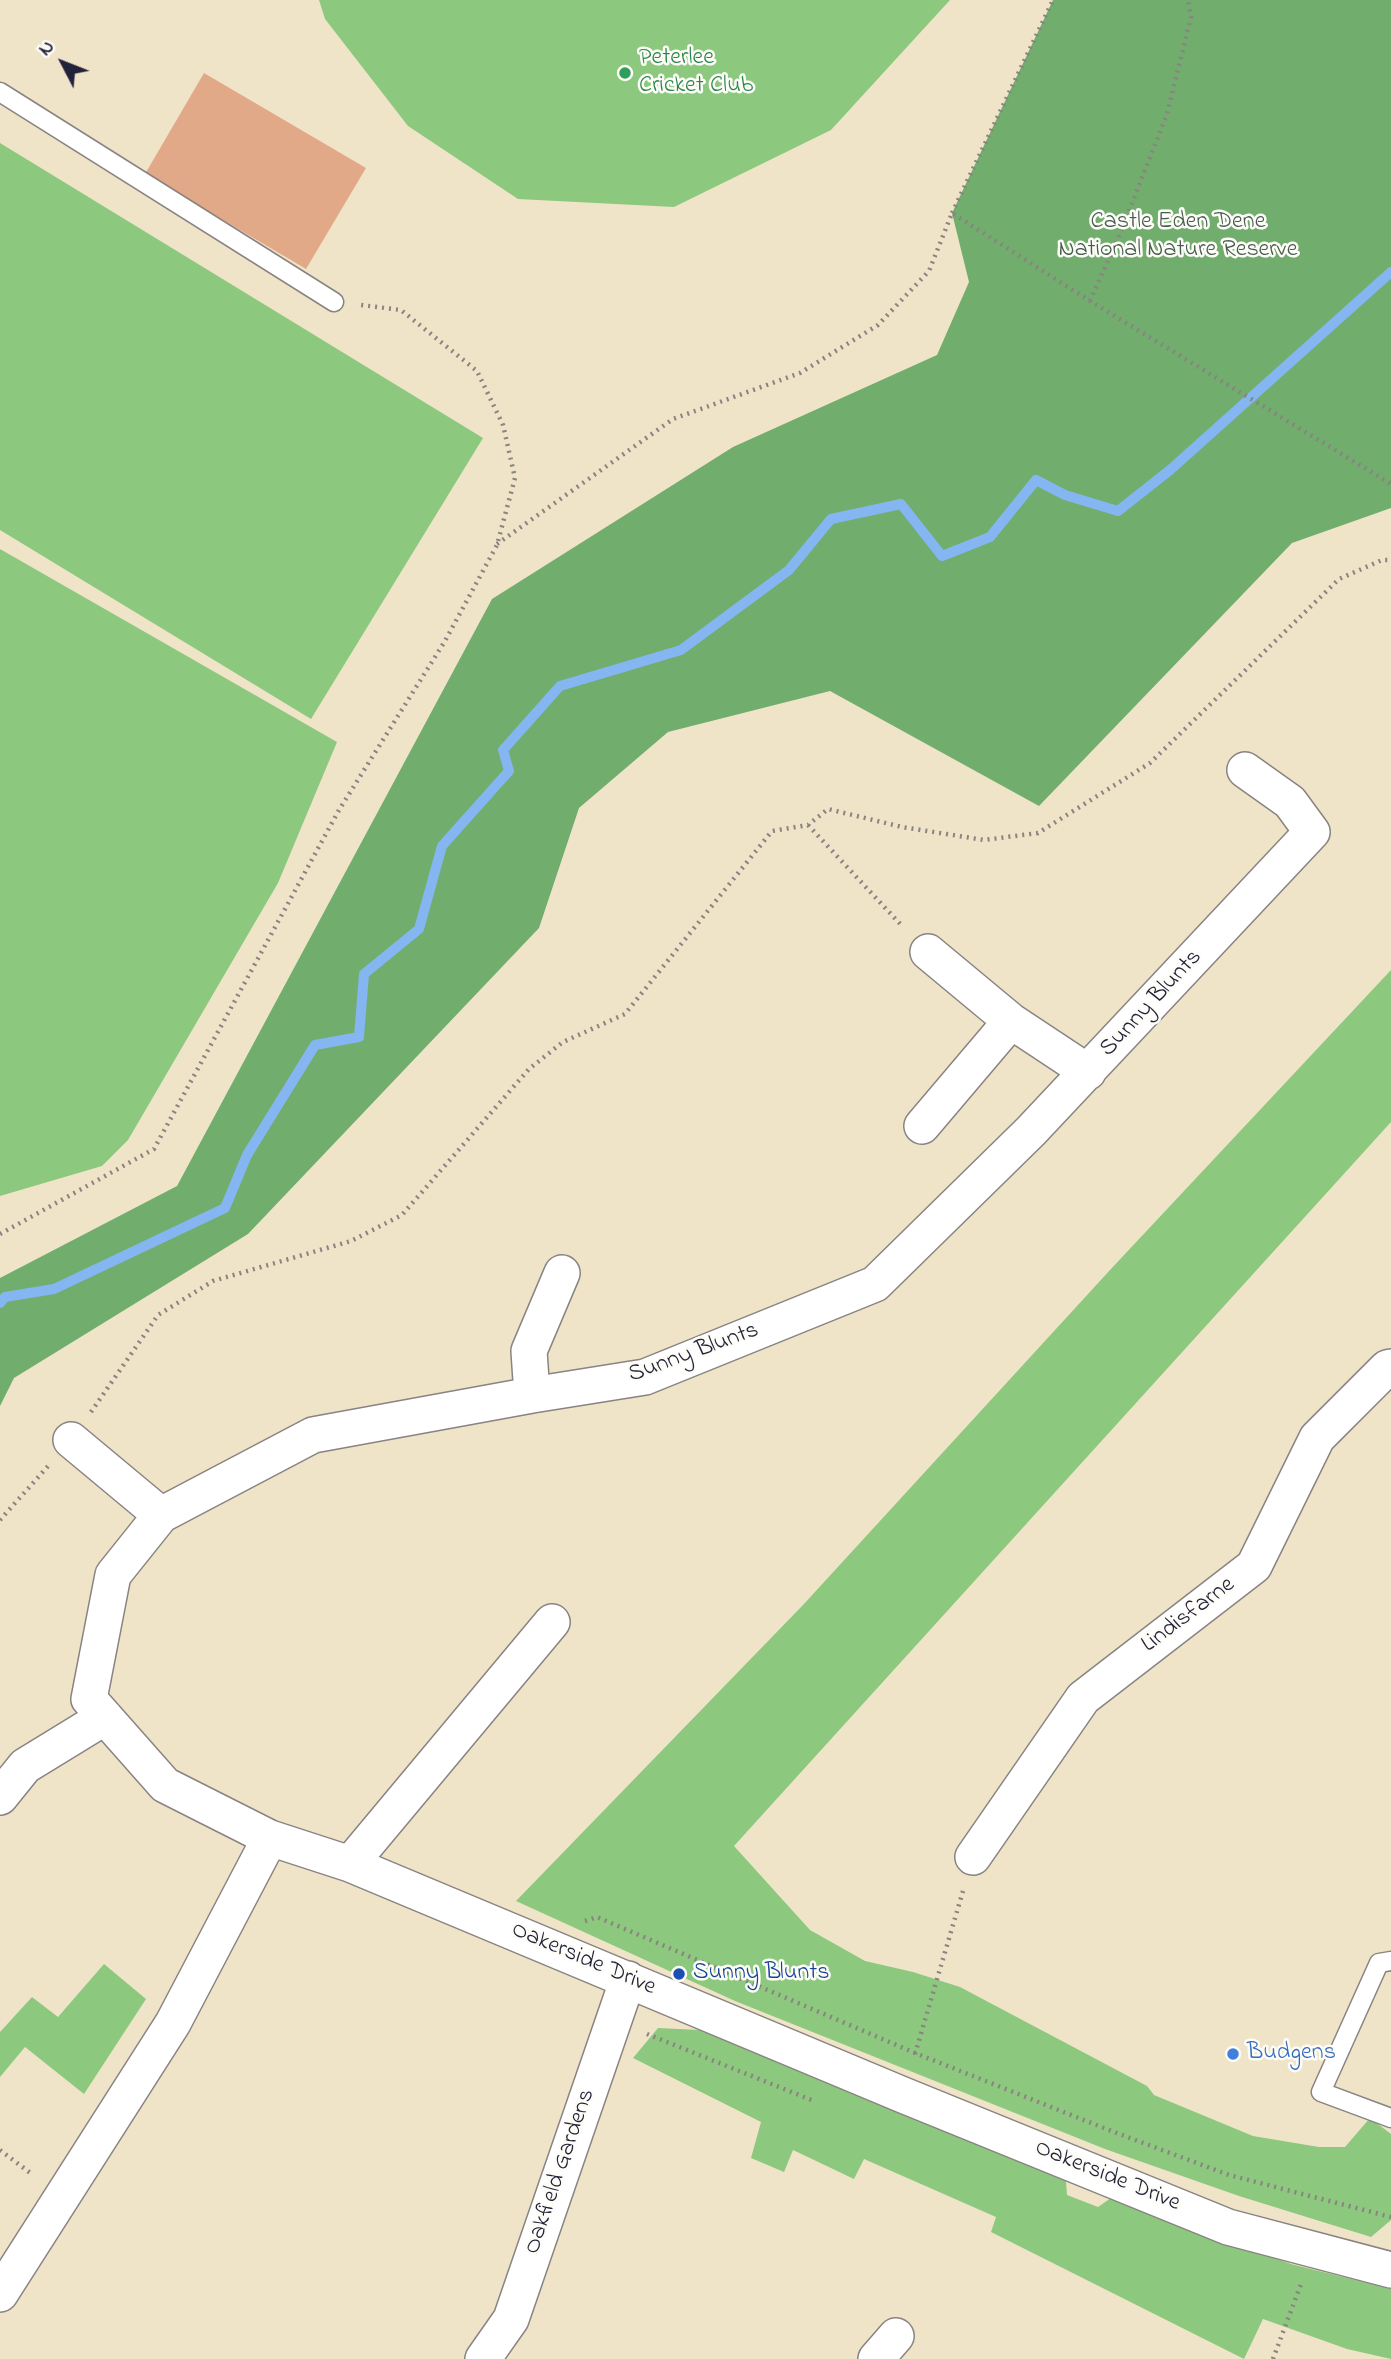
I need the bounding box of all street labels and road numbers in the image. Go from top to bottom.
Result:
street label: Sunny Blunts [1095,944,1209,1064]
street label: Sunny Blunts [625,1317,763,1391]
street label: Lindisfarne [1137,1572,1241,1660]
street label: Oakerside Drive [506,1917,660,2003]
street label: Oakfield Gardens [519,2086,603,2258]
street label: Oakerside Drive [1030,2135,1184,2219]

